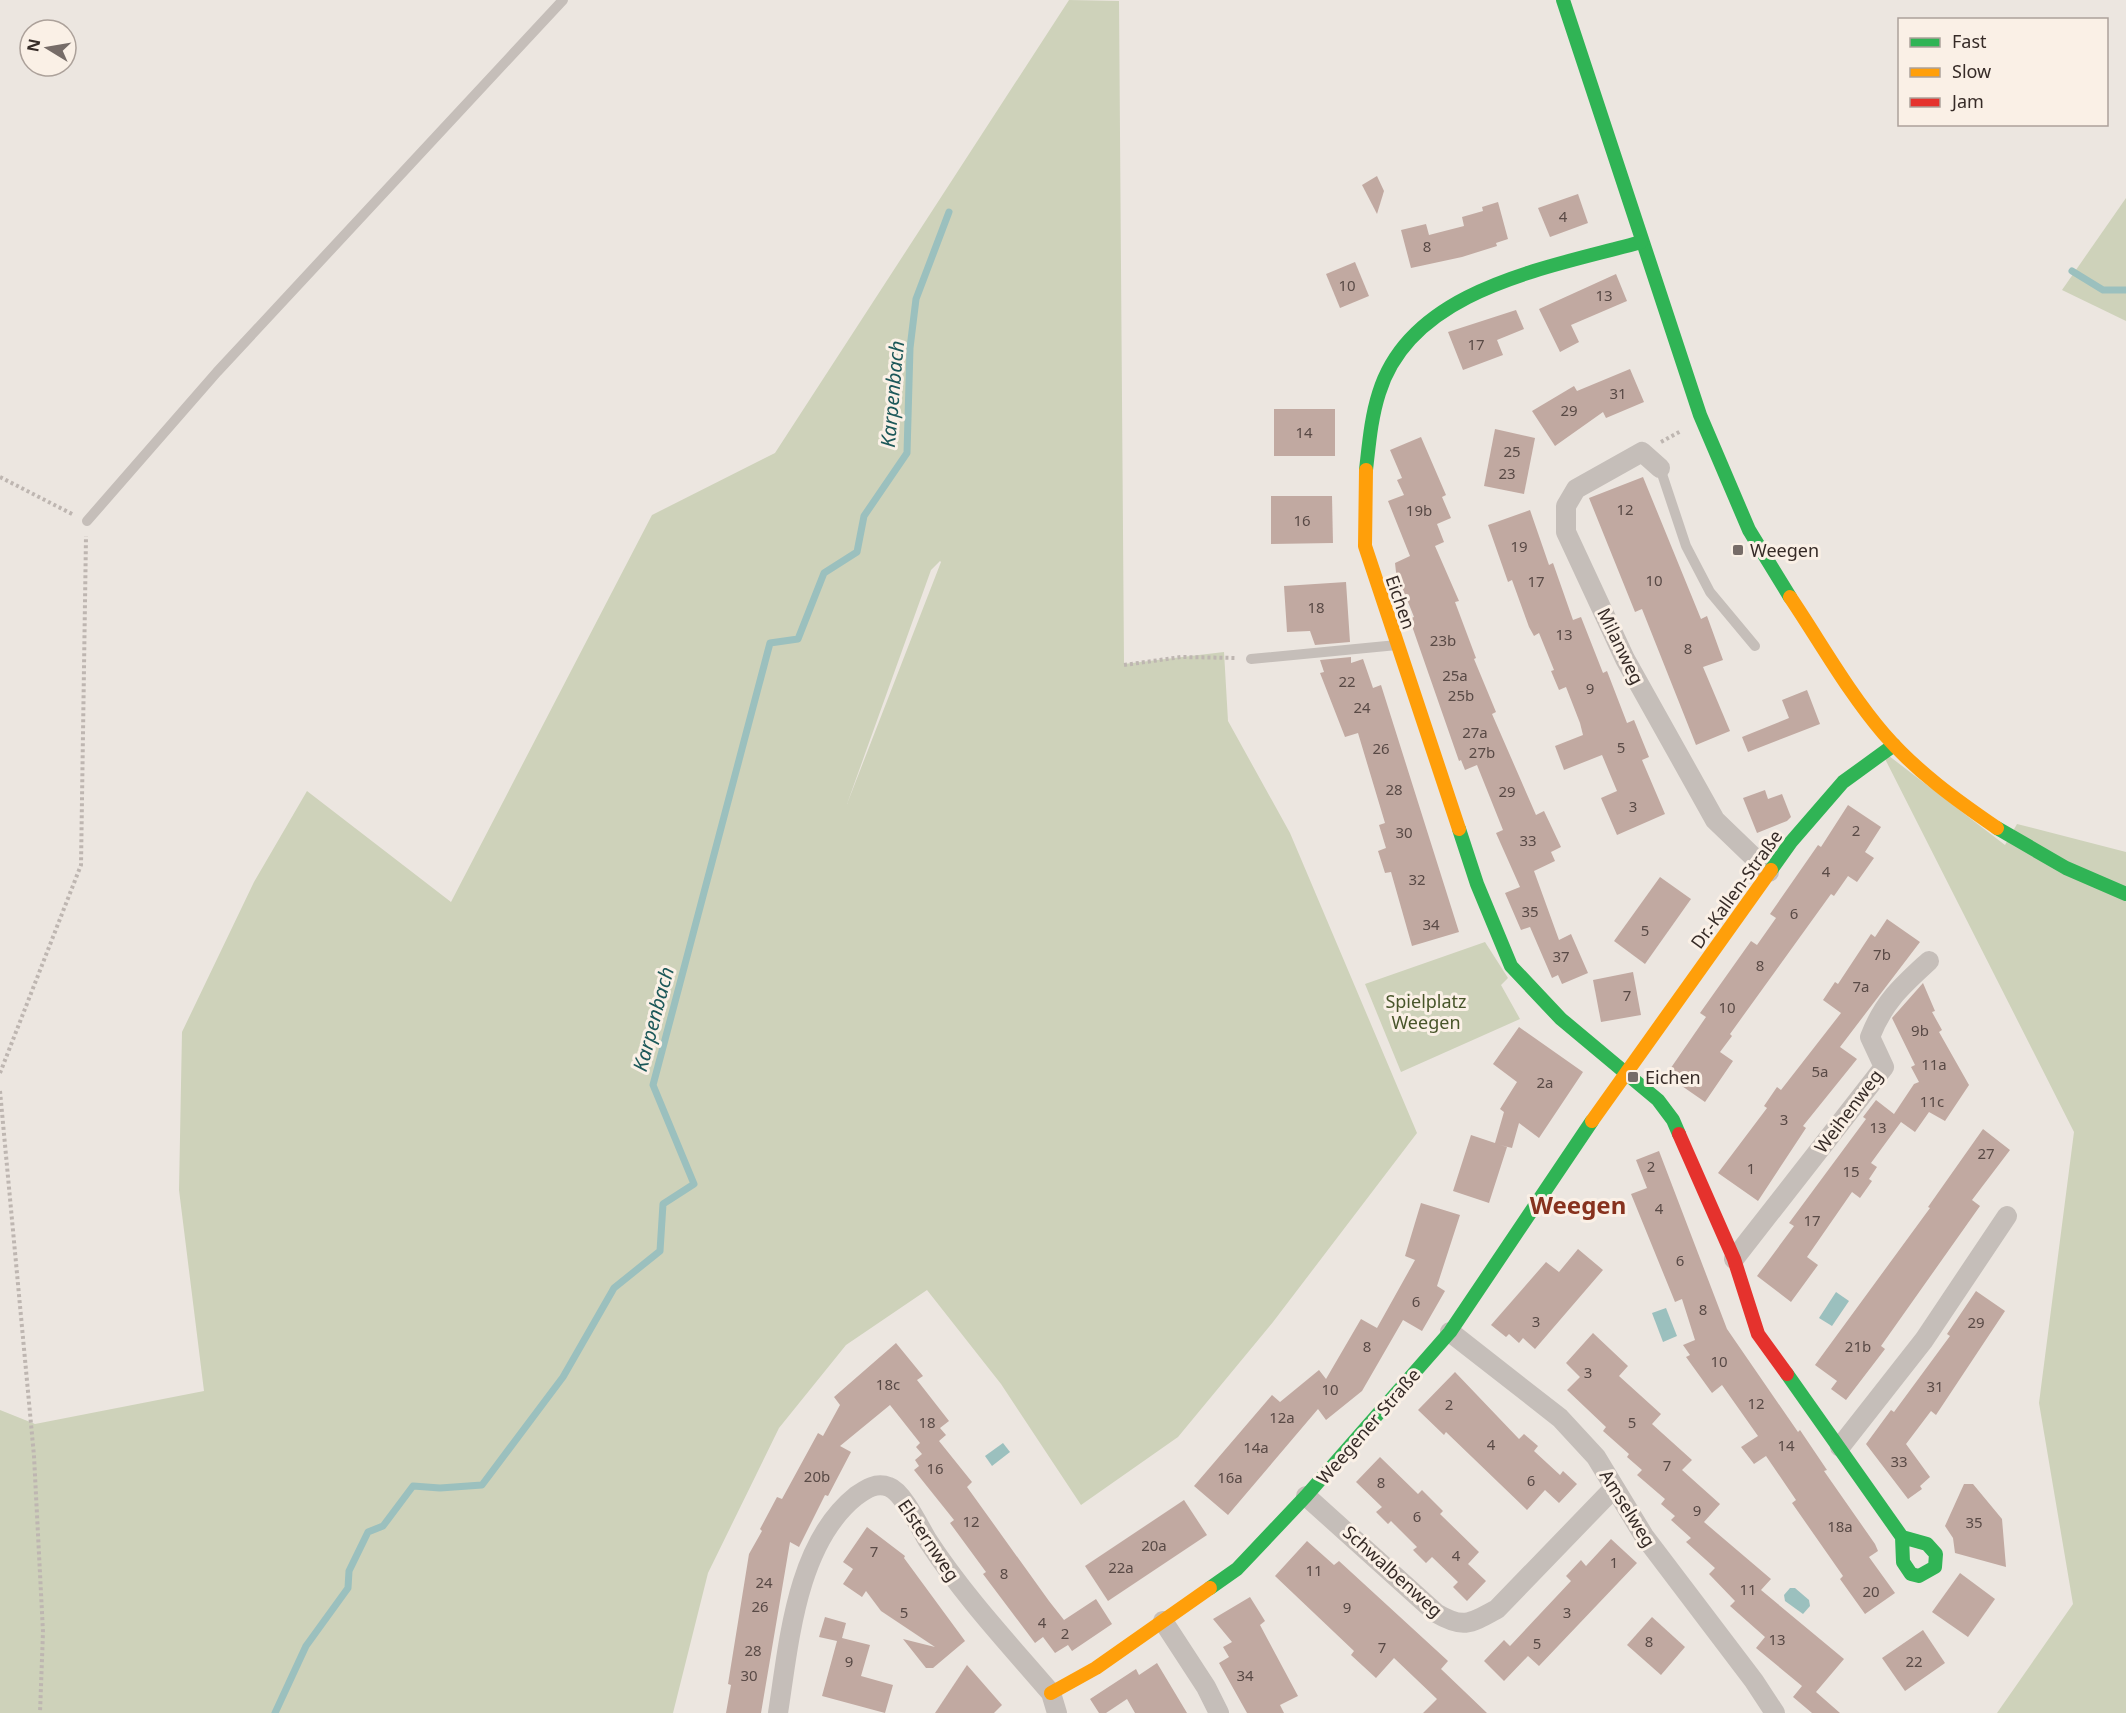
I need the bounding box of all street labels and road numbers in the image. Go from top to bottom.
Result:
street label: Eichen [1381,572,1421,632]
street label: Milanweg [1592,604,1650,688]
street label: Dr.-Kallen-Straße [1685,825,1787,953]
street label: Weihenweg [1809,1064,1887,1158]
street label: Weegener Straße [1311,1363,1425,1489]
street label: Amselweg [1595,1465,1661,1551]
street label: Elsternweg [893,1494,965,1586]
street label: Schwalbenweg [1338,1520,1448,1622]

